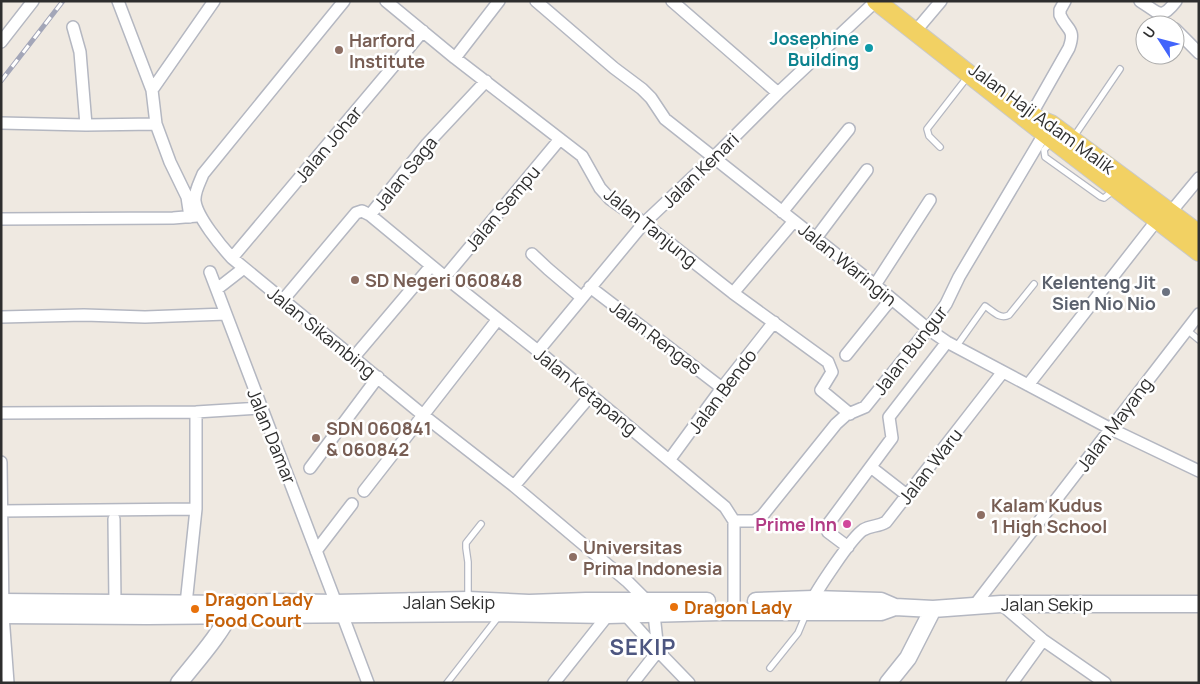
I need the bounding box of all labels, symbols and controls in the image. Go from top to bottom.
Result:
north arrow [1135,15,1185,65]
text: U [1138,22,1160,42]
place label: Josephine Building [769,26,859,71]
place label: Harford Institute [349,28,425,73]
marker: Josephine Building [863,42,875,54]
marker: Harford Institute [333,44,345,56]
street label: Jalan Haji Adam Malik [964,57,1121,180]
street label: Jalan Johar [289,100,367,187]
street label: Jalan Kenari [656,127,744,213]
street label: Jalan Saga [368,131,442,215]
street label: Jalan Sempu [459,160,545,256]
street label: Jalan Tanjung [599,182,703,272]
street label: Jalan Waringin [794,217,902,311]
place label: SD Negeri 060848 [365,268,522,292]
place label: Kelenteng Jit Sien Nio Nio [1042,270,1156,315]
marker: SD Negeri 060848 [349,274,361,286]
street label: Jalan Sikambing [263,281,381,383]
marker: Kelenteng Jit Sien Nio Nio [1160,286,1172,298]
street label: Jalan Rengas [605,295,707,379]
street label: Jalan Bungur [868,300,953,400]
street label: Jalan Ketapang [529,342,643,440]
street label: Jalan Bendo [682,344,762,438]
street label: Jalan Mayang [1071,372,1157,476]
street label: Jalan Damar [242,385,302,488]
place label: SDN 060841 & 060842 [326,416,432,461]
street label: Jalan Waru [893,423,967,509]
marker: SDN 060841 & 060842 [310,432,322,444]
place label: Kalam Kudus 1 High School [991,493,1107,538]
marker: Kalam Kudus 1 High School [975,509,987,521]
place label: Prime Inn [755,512,837,536]
marker: Prime Inn [841,518,853,530]
place label: Universitas Prima Indonesia [583,535,722,580]
marker: Universitas Prima Indonesia [567,551,579,563]
place label: Dragon Lady Food Court [205,587,313,632]
street label: Jalan Sekip [403,590,495,614]
street label: Jalan Sekip [1001,592,1093,616]
place label: Dragon Lady [684,595,792,619]
marker: Dragon Lady [668,601,680,613]
marker: Dragon Lady Food Court [189,603,201,615]
district label: SEKIP [610,632,676,662]

